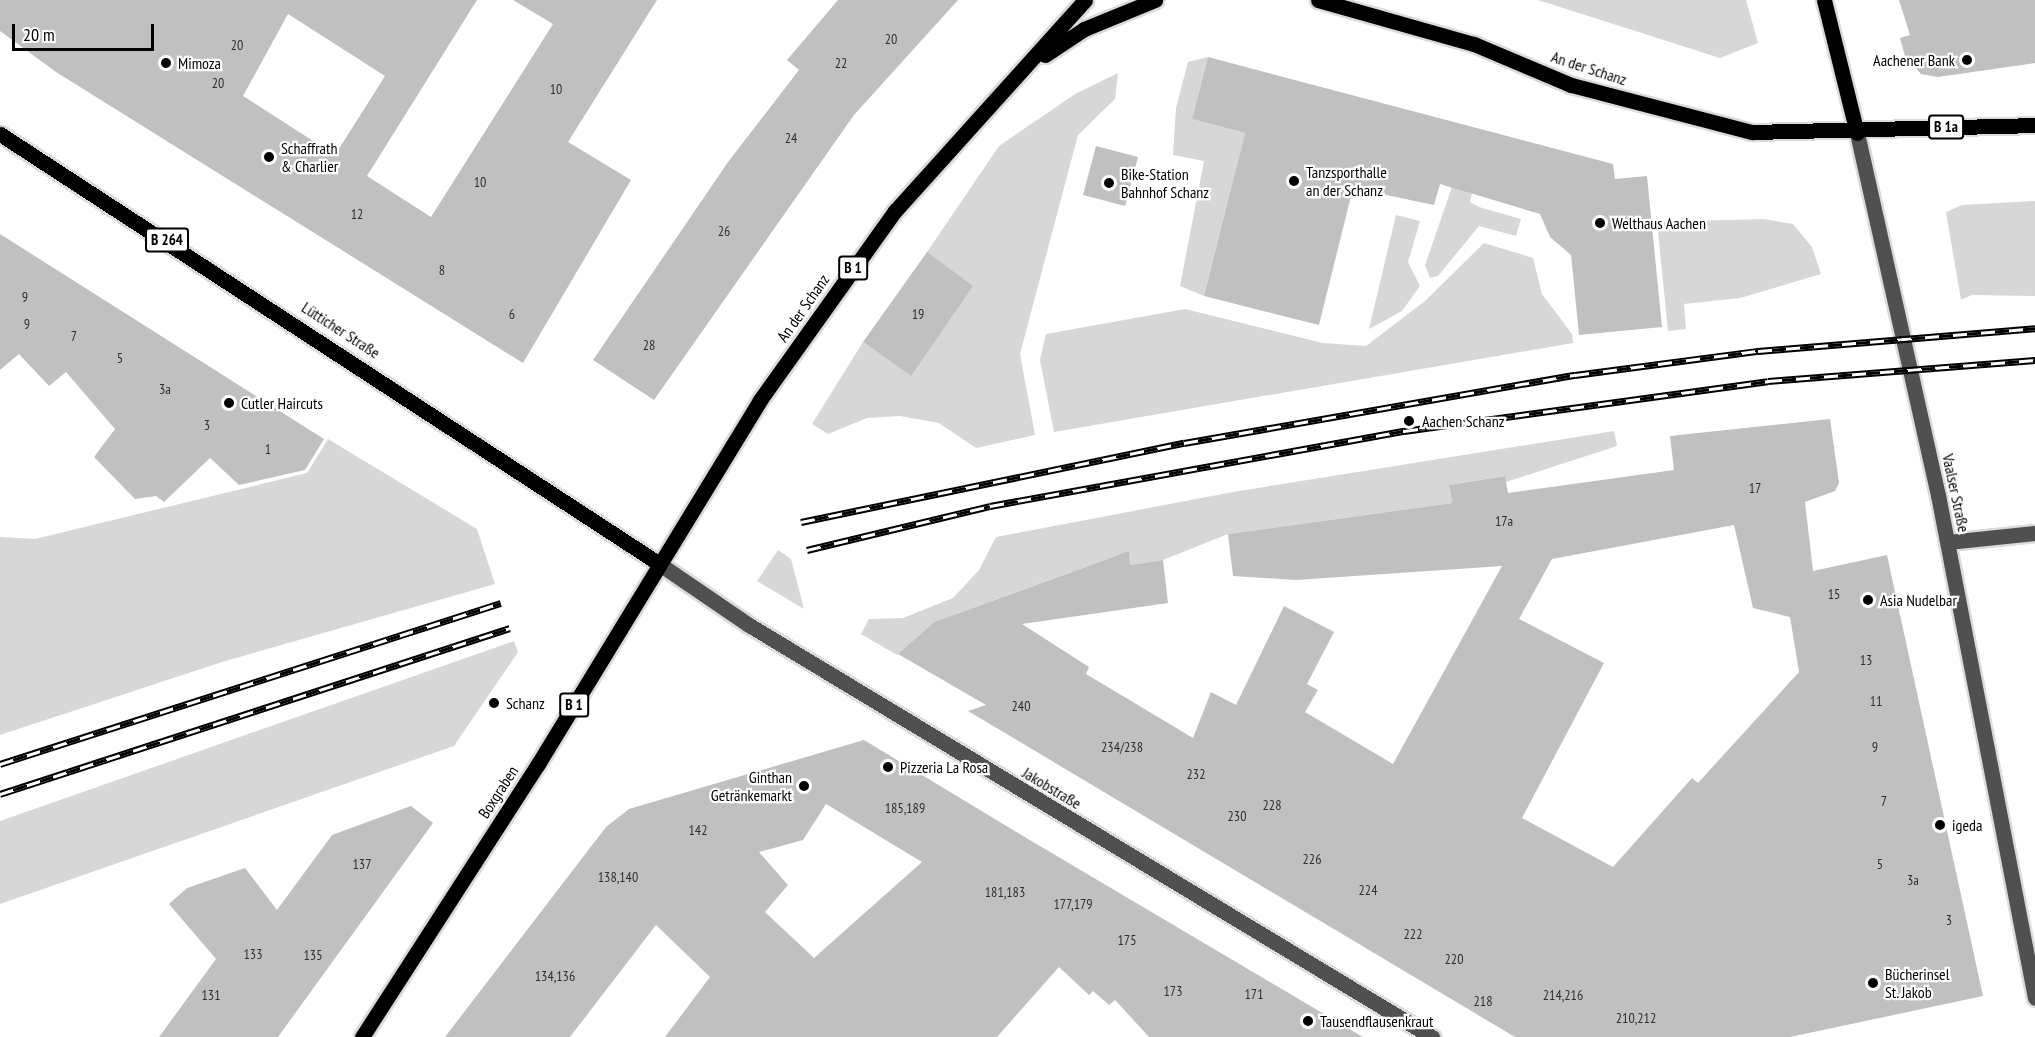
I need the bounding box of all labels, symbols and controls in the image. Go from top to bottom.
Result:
scale bar [15,12,158,50]
text: 20 m [23,23,55,46]
house number: 20 [885,31,897,47]
house number: 20 [231,37,243,53]
street label: An der Schanz [1549,47,1629,89]
place label: Aachener Bank [1873,50,1955,70]
place label: Mimoza [178,53,221,73]
marker: Aachener Bank [1960,53,1974,67]
house number: 22 [835,55,847,71]
marker: Mimoza [159,56,173,70]
house number: 20 [212,75,224,91]
house number: 10 [550,81,562,97]
road number: B 1a [1928,115,1964,139]
house number: 24 [785,130,797,146]
place label: Schaffrath & Charlier [281,138,338,176]
marker: Schaffrath & Charlier [262,150,276,164]
place label: Tanzsporthalle an der Schanz [1306,162,1387,200]
place label: Bike-Station Bahnhof Schanz [1121,164,1209,202]
house number: 10 [474,174,486,190]
marker: Tanzsporthalle an der Schanz [1287,174,1301,188]
marker: Bike-Station Bahnhof Schanz [1102,176,1116,190]
house number: 12 [351,206,363,222]
place label: Welthaus Aachen [1612,213,1706,233]
marker: Welthaus Aachen [1593,216,1607,230]
house number: 26 [718,223,730,239]
road number: B 264 [144,228,190,252]
road number: B 1 [838,256,868,280]
house number: 8 [439,262,445,278]
street label: An der Schanz [773,271,833,345]
house number: 9 [22,289,28,305]
street label: Lütticher Straße [298,298,384,362]
house number: 6 [509,306,515,322]
house number: 19 [912,306,924,322]
house number: 9 [24,316,30,332]
house number: 7 [71,328,77,344]
house number: 28 [643,337,655,353]
house number: 5 [117,350,123,366]
house number: 3a [159,381,171,397]
place label: Cutler Haircuts [241,393,323,413]
marker: Cutler Haircuts [222,396,236,410]
place label: Aachen Schanz [1422,411,1504,431]
marker: Aachen Schanz [1400,412,1418,430]
house number: 3 [204,417,210,433]
house number: 1 [265,441,271,457]
street label: Vaalser Straße [1938,452,1974,534]
house number: 17 [1749,480,1761,496]
house number: 17a [1495,513,1513,529]
house number: 15 [1828,586,1840,602]
place label: Asia Nudelbar [1880,590,1957,610]
marker: Asia Nudelbar [1861,593,1875,607]
house number: 13 [1860,652,1872,668]
place label: Schanz [506,693,545,713]
road number: B 1 [559,693,589,717]
house number: 11 [1870,693,1882,709]
marker: Schanz [487,696,501,710]
house number: 240 [1012,698,1030,714]
house number: 234/238 [1101,739,1143,755]
house number: 9 [1872,739,1878,755]
place label: Pizzeria La Rosa [900,757,988,777]
marker: Pizzeria La Rosa [881,760,895,774]
street label: Boxgraben [474,762,522,822]
street label: Jakobstraße [1019,763,1085,813]
house number: 232 [1187,766,1205,782]
place label: Ginthan Getränkemarkt [711,767,792,805]
marker: Ginthan Getränkemarkt [797,779,811,793]
house number: 7 [1881,793,1887,809]
house number: 228 [1263,797,1281,813]
house number: 185,189 [885,800,925,816]
house number: 230 [1228,808,1246,824]
place label: igeda [1952,815,1982,835]
marker: igeda [1933,818,1947,832]
house number: 142 [689,822,707,838]
house number: 226 [1303,851,1321,867]
house number: 137 [353,856,371,872]
house number: 5 [1877,856,1883,872]
house number: 138,140 [598,869,638,885]
house number: 3a [1907,872,1919,888]
house number: 224 [1359,882,1377,898]
house number: 181,183 [985,884,1025,900]
house number: 177,179 [1053,896,1093,912]
house number: 3 [1946,912,1952,928]
house number: 222 [1404,926,1422,942]
house number: 175 [1118,932,1136,948]
house number: 133 [244,946,262,962]
house number: 135 [304,947,322,963]
house number: 220 [1445,951,1463,967]
place label: Bücherinsel St. Jakob [1885,964,1949,1002]
house number: 134,136 [535,968,575,984]
marker: Bücherinsel St. Jakob [1866,976,1880,990]
house number: 173 [1164,983,1182,999]
house number: 171 [1245,986,1263,1002]
house number: 131 [202,987,220,1003]
house number: 214,216 [1543,987,1583,1003]
house number: 218 [1474,993,1492,1009]
house number: 210,212 [1616,1010,1656,1026]
place label: Tausendflausenkraut [1320,1011,1433,1031]
marker: Tausendflausenkraut [1301,1014,1315,1028]

